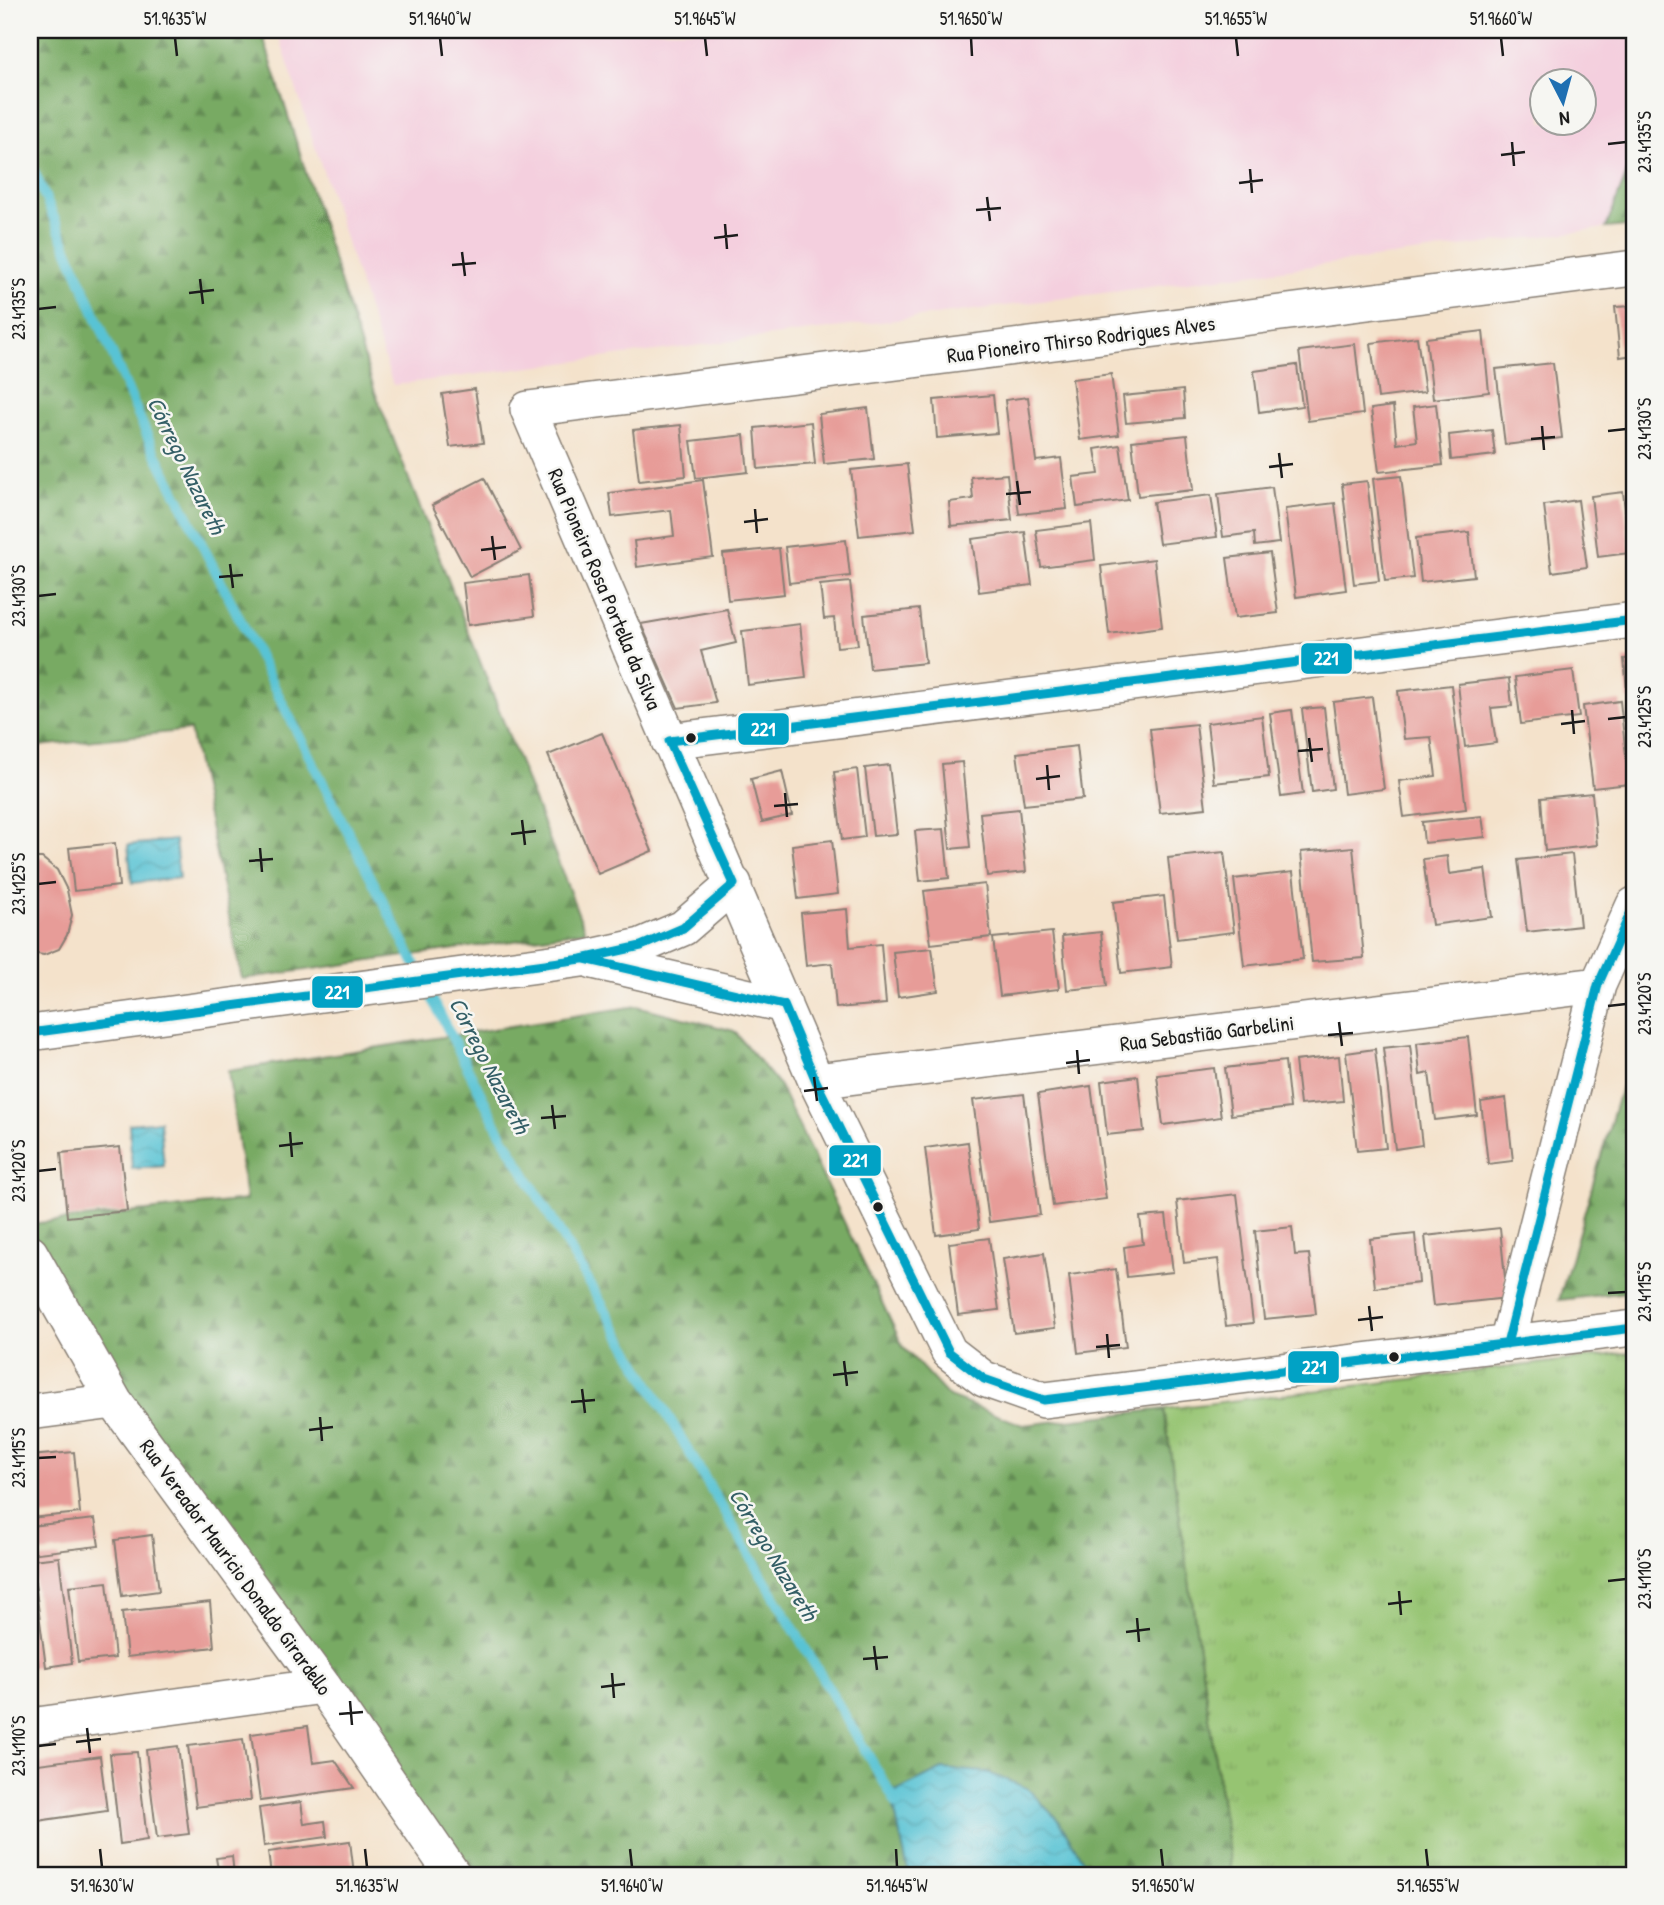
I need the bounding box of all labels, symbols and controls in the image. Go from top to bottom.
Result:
text: 51.9635°W [144,6,206,31]
text: 51.9640°W [409,6,471,31]
text: 51.9645°W [674,6,736,31]
text: 51.9650°W [940,6,1002,31]
text: 51.9655°W [1205,6,1267,31]
text: 51.9660°W [1470,6,1532,31]
north arrow [1528,66,1598,136]
text: N [1558,105,1571,132]
text: 23.4135°S [1632,111,1657,173]
text: 23.4135°S [6,278,31,340]
street label: Rua Pioneiro Thirso Rodrigues Alves [945,308,1217,370]
water label: Córrego Nazareth [139,391,234,540]
text: 23.4130°S [1632,398,1657,460]
street label: Rua Pioneira Rosa Portella da Silva [541,464,669,714]
text: 23.4130°S [6,565,31,627]
line badge: 221 [1300,642,1353,675]
text: 221 [1314,645,1338,671]
text: 23.4125°S [1632,686,1657,748]
line badge: 221 [737,712,790,746]
text: 221 [751,716,775,742]
unlabelled marker [684,731,698,745]
text: 23.4125°S [6,853,31,915]
text: 23.4120°S [1632,973,1657,1035]
line badge: 221 [311,975,364,1009]
text: 221 [325,979,349,1005]
water label: Córrego Nazareth [441,991,538,1140]
street label: Rua Sebastião Garbelini [1118,1008,1296,1058]
text: 23.4120°S [6,1140,31,1202]
line badge: 221 [828,1144,882,1177]
text: 221 [843,1147,867,1173]
unlabelled marker [871,1200,885,1214]
text: 23.4115°S [1632,1262,1657,1322]
line badge: 221 [1287,1350,1340,1384]
unlabelled marker [1387,1350,1401,1364]
text: 221 [1302,1354,1326,1380]
text: 23.4115°S [6,1428,31,1488]
street label: Rua Vereador Maurício Donaldo Girardello [133,1433,339,1701]
water label: Córrego Nazareth [721,1482,826,1628]
text: 23.4110°S [1632,1549,1657,1609]
text: 23.4110°S [6,1716,31,1776]
text: 51.9630°W [70,1873,134,1898]
text: 51.9635°W [336,1873,398,1898]
text: 51.9640°W [601,1873,663,1898]
text: 51.9645°W [866,1873,928,1898]
text: 51.9650°W [1132,1873,1194,1898]
text: 51.9655°W [1397,1873,1459,1898]

